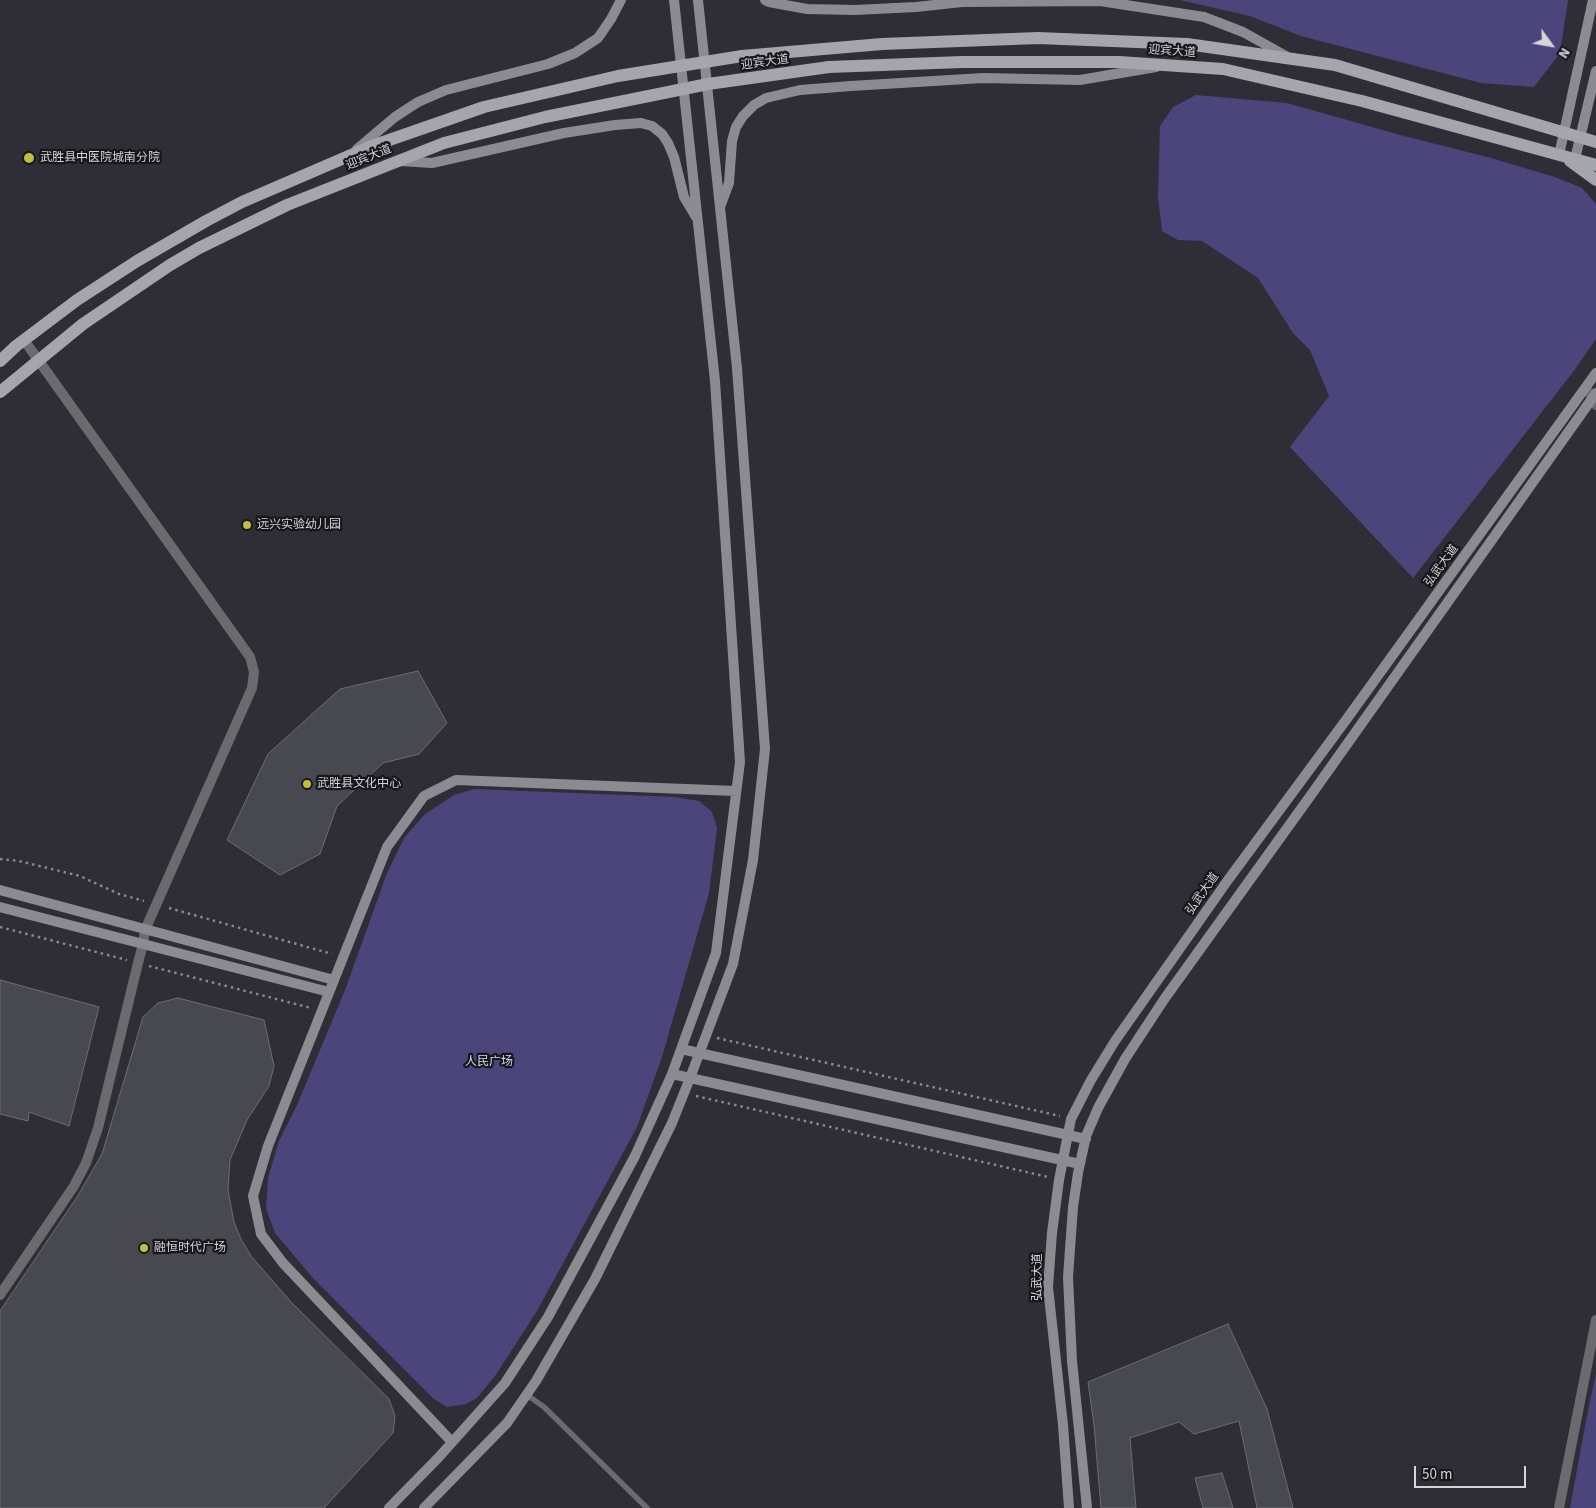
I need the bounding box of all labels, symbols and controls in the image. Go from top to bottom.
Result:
north arrow [1526,20,1576,70]
street label: 迎宾大道 [1148,43,1196,61]
text: N [1553,44,1575,62]
street label: 迎宾大道 [740,53,790,73]
street label: 迎宾大道 [344,142,394,174]
marker: 武胜县中医院城南分院 [22,151,36,165]
place label: 武胜县中医院城南分院 [40,151,160,165]
place label: 远兴实验幼儿园 [257,518,341,532]
marker: 远兴实验幼儿园 [241,519,253,531]
street label: 弘武大道 [1422,542,1462,590]
place label: 武胜县文化中心 [317,777,401,791]
marker: 武胜县文化中心 [301,778,313,790]
street label: 弘武大道 [1183,870,1223,918]
park label: 人民广场 [465,1055,513,1069]
place label: 融恒时代广场 [154,1241,226,1255]
marker: 融恒时代广场 [138,1242,150,1254]
street label: 弘武大道 [1031,1253,1045,1301]
scale bar [1416,1456,1528,1488]
text: 50 m [1422,1464,1452,1485]

